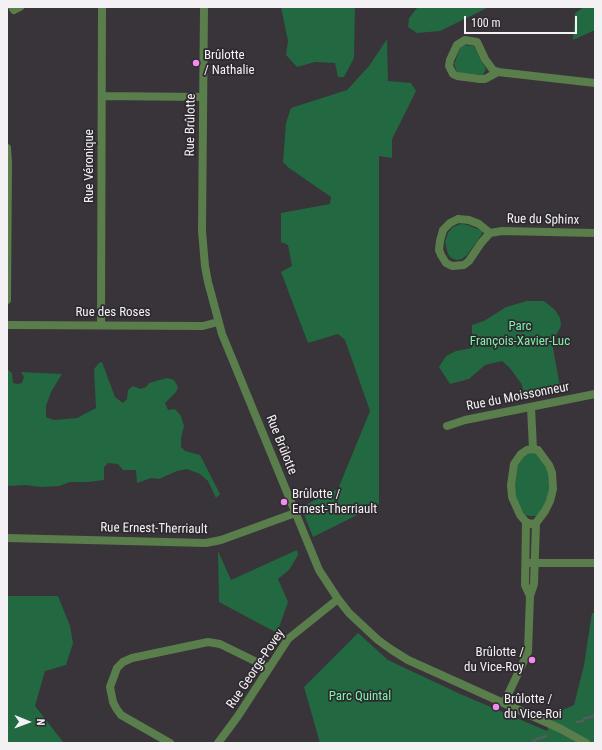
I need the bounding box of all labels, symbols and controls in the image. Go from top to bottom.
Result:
scale bar [466,8,579,34]
text: 100 m [471,16,501,30]
place label: Brûlotte / Nathalie [204,48,255,79]
marker: Brûlotte / Nathalie [191,58,201,68]
street label: Rue Brûlotte [183,93,199,157]
street label: Rue Véronique [82,129,98,203]
street label: Rue du Sphinx [507,212,579,228]
street label: Rue des Roses [75,305,151,321]
park label: Parc François-Xavier-Luc [470,319,570,350]
street label: Rue du Moissonneur [465,379,571,415]
street label: Rue Brûlotte [262,413,300,477]
place label: Brûlotte / Ernest-Therriault [292,487,377,518]
marker: Brûlotte / Ernest-Therriault [279,497,289,507]
street label: Rue Ernest-Therriault [100,520,208,538]
street label: Rue George-Povey [224,626,288,712]
place label: Brûlotte / du Vice-Roy [464,645,524,676]
marker: Brûlotte / du Vice-Roy [527,655,537,665]
park label: Parc Quintal [329,689,391,705]
place label: Brûlotte / du Vice-Roi [504,692,562,723]
north arrow [8,702,48,742]
marker: Brûlotte / du Vice-Roi [491,702,501,712]
text: N [34,719,47,726]

